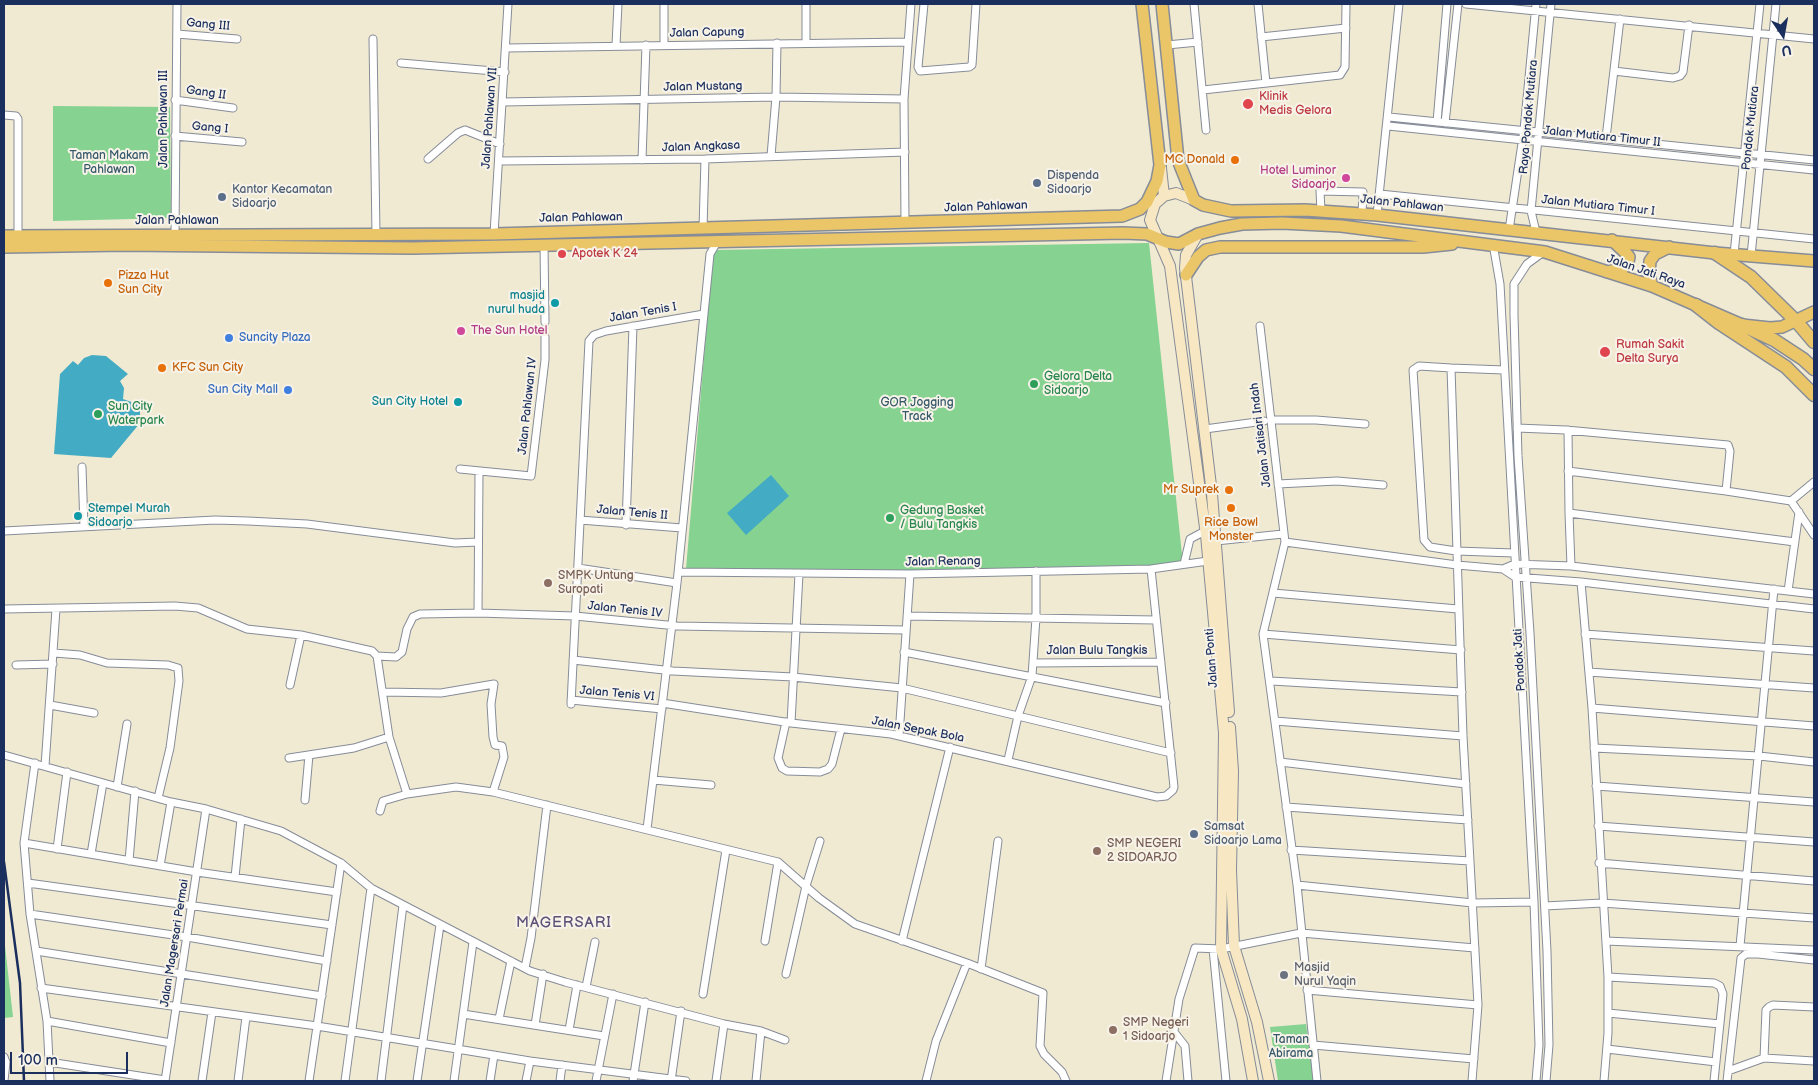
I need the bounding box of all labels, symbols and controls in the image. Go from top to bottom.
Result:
north arrow [1758,10,1808,60]
street label: Gang III [186,16,230,34]
street label: Jalan Capung [670,25,744,41]
text: U [1780,41,1793,60]
street label: Raya Pondok Mutiara [1517,59,1541,175]
street label: Jalan Pahlawan VII [479,67,501,169]
street label: Jalan Pahlawan III [157,70,171,168]
street label: Jalan Mustang [663,79,743,95]
street label: Gang II [185,83,227,103]
street label: Pondok Mutiara [1739,85,1763,171]
place label: Klinik Medis Gelora [1259,90,1332,118]
marker: Klinik Medis Gelora [1241,97,1255,111]
street label: Gang I [191,119,229,137]
street label: Jalan Mutiara Timur II [1543,124,1661,150]
street label: Jalan Angkasa [662,138,740,156]
park label: Taman Makam Pahlawan [69,149,149,177]
place label: MC Donald [1164,153,1225,167]
marker: MC Donald [1229,154,1241,166]
place label: Hotel Luminor Sidoarjo [1260,164,1336,192]
place label: Dispenda Sidoarjo [1047,169,1099,197]
marker: Hotel Luminor Sidoarjo [1340,172,1352,184]
marker: Dispenda Sidoarjo [1031,177,1043,189]
place label: Kantor Kecamatan Sidoarjo [232,183,332,211]
marker: Kantor Kecamatan Sidoarjo [216,191,228,203]
street label: Jalan Pahlawan [1360,192,1444,216]
street label: Jalan Mutiara Timur I [1541,193,1655,219]
street label: Jalan Pahlawan [944,198,1028,216]
street label: Jalan Pahlawan [539,210,623,226]
street label: Jalan Pahlawan [135,214,219,228]
place label: Apotek K 24 [572,247,638,261]
marker: Apotek K 24 [556,248,568,260]
street label: Jalan Jati Raya [1605,252,1687,292]
place label: Pizza Hut Sun City [118,269,169,297]
marker: Pizza Hut Sun City [102,277,114,289]
place label: masjid nurul huda [488,289,545,317]
marker: masjid nurul huda [549,297,561,309]
street label: Jalan Tenis I [608,300,678,326]
place label: The Sun Hotel [471,324,547,338]
marker: The Sun Hotel [455,325,467,337]
place label: Suncity Plaza [239,331,311,345]
marker: Suncity Plaza [223,332,235,344]
place label: Rumah Sakit Delta Surya [1616,338,1684,366]
marker: Rumah Sakit Delta Surya [1598,345,1612,359]
street label: Jalan Pahlawan IV [516,357,540,455]
place label: KFC Sun City [172,361,243,375]
marker: KFC Sun City [156,362,168,374]
place label: Gelora Delta Sidoarjo [1044,370,1112,398]
marker: Gelora Delta Sidoarjo [1028,378,1040,390]
street label: Jalan Jatisari Indah [1247,382,1275,488]
place label: Sun City Mall [208,383,278,397]
marker: Sun City Mall [282,384,294,396]
place label: Sun City Hotel [372,395,448,409]
marker: Sun City Hotel [452,396,464,408]
park label: GOR Jogging Track [880,396,954,424]
place label: Sun City Waterpark [108,400,164,428]
marker: Sun City Waterpark [92,408,104,420]
place label: Mr Suprek [1163,483,1219,497]
marker: Mr Suprek [1223,484,1235,496]
place label: Stempel Murah Sidoarjo [88,502,170,530]
marker: Rice Bowl Monster [1225,502,1237,514]
street label: Jalan Tenis II [596,503,668,523]
place label: Gedung Basket / Bulu Tangkis [900,504,984,532]
marker: Stempel Murah Sidoarjo [72,510,84,522]
marker: Gedung Basket / Bulu Tangkis [884,512,896,524]
place label: Rice Bowl Monster [1204,516,1258,544]
street label: Jalan Renang [905,554,981,570]
place label: SMPK Untung Suropati [558,569,634,597]
marker: SMPK Untung Suropati [542,577,554,589]
street label: Jalan Tenis IV [587,599,663,621]
street label: Jalan Ponti [1203,628,1221,688]
street label: Pondok Jati [1511,628,1529,692]
street label: Jalan Bulu Tangkis [1047,644,1147,658]
street label: Jalan Tenis VI [579,684,655,704]
street label: Jalan Sepak Bola [871,714,965,746]
place label: Samsat Sidoarjo Lama [1204,820,1282,848]
marker: Samsat Sidoarjo Lama [1188,828,1200,840]
place label: SMP NEGERI 2 SIDOARJO [1107,837,1181,865]
marker: SMP NEGERI 2 SIDOARJO [1091,845,1103,857]
street label: Jalan Magersari Permai [158,878,192,1008]
district label: MAGERSARI [515,914,613,932]
place label: Masjid Nurul Yaqin [1294,961,1356,989]
marker: Masjid Nurul Yaqin [1278,969,1290,981]
place label: SMP Negeri 1 Sidoarjo [1123,1016,1189,1044]
marker: SMP Negeri 1 Sidoarjo [1107,1024,1119,1036]
park label: Taman Abirama [1269,1033,1313,1061]
scale bar [12,1042,130,1074]
text: 100 m [18,1051,58,1070]

